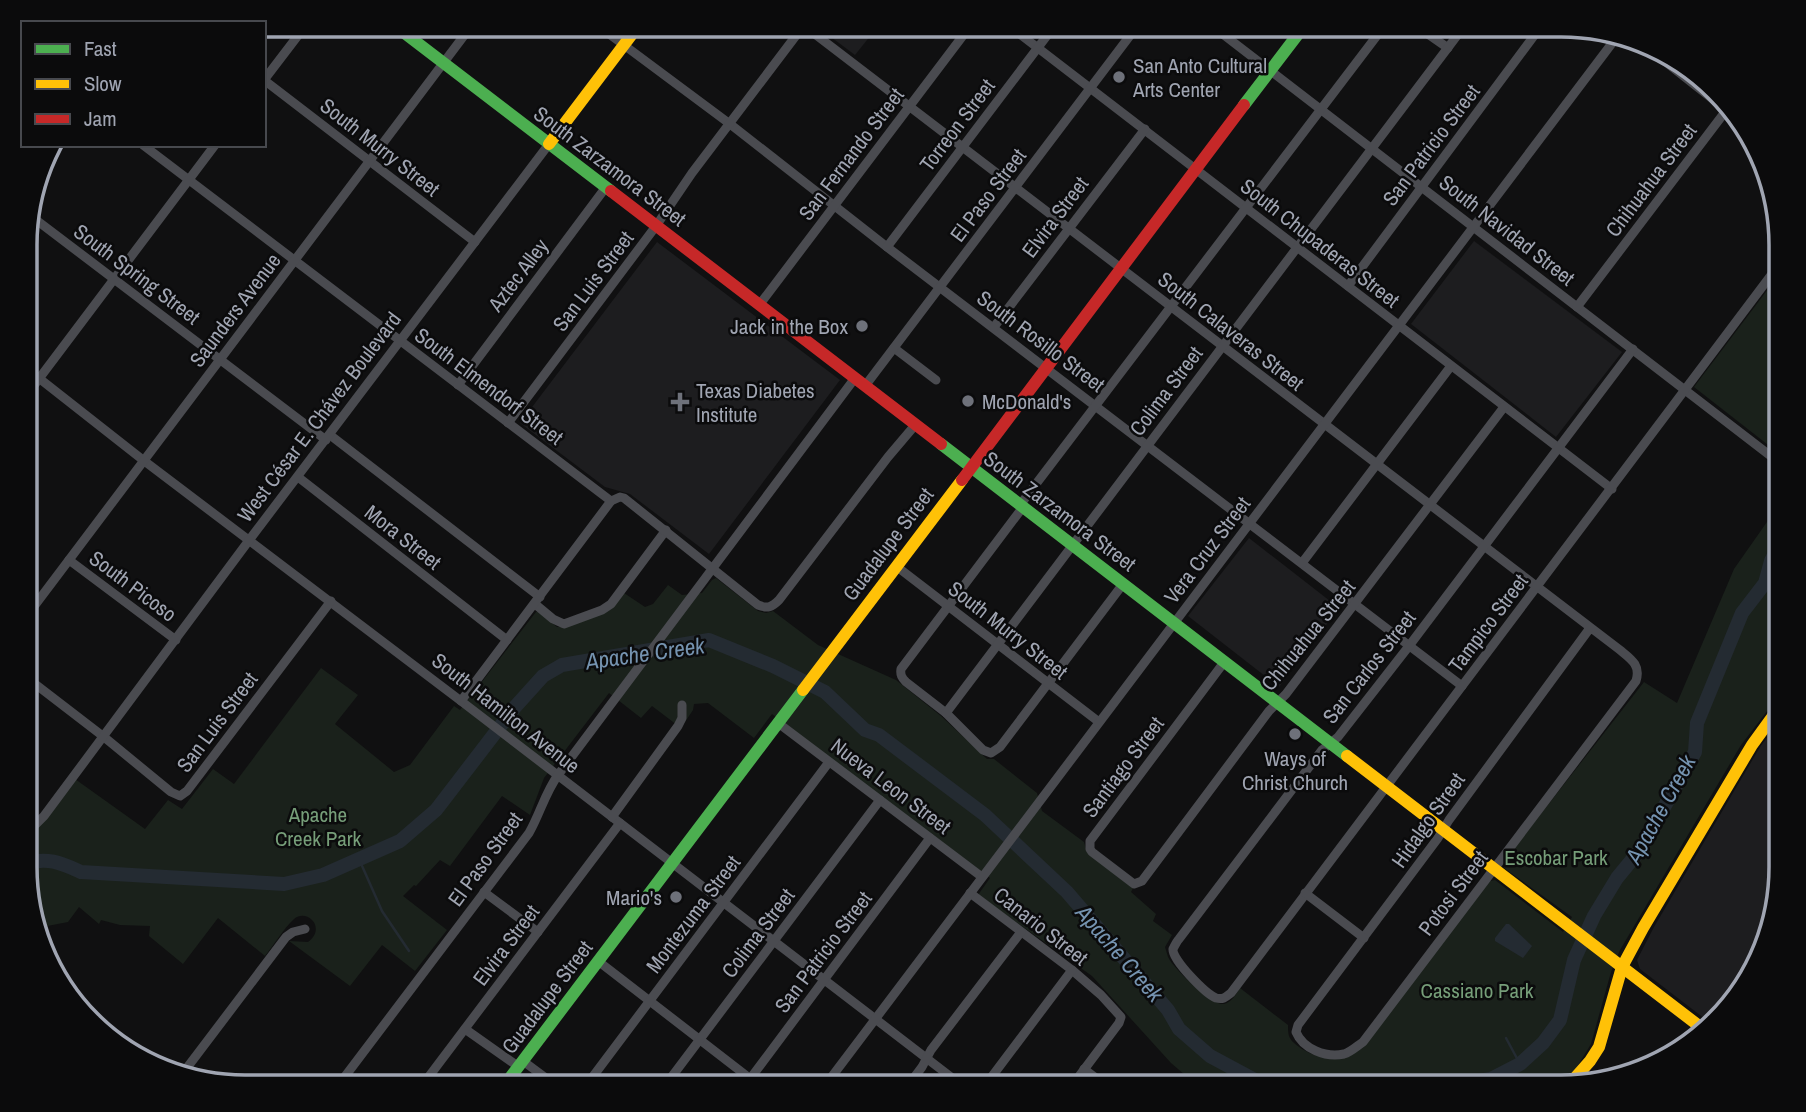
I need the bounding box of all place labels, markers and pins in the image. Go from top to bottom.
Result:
place label: San Anto Cultural Arts Center [1132,51,1267,104]
marker: San Anto Cultural Arts Center [1111,69,1127,85]
place label: Jack in the Box [730,312,848,341]
marker: Jack in the Box [854,318,870,334]
place label: Texas Diabetes Institute [696,376,815,429]
place label: McDonald's [982,387,1071,416]
marker: Texas Diabetes Institute [670,392,690,412]
marker: McDonald's [960,393,976,409]
marker: Ways of Christ Church [1287,726,1303,742]
place label: Ways of Christ Church [1242,744,1348,797]
place label: Mario's [606,883,662,912]
marker: Mario's [668,889,684,905]

